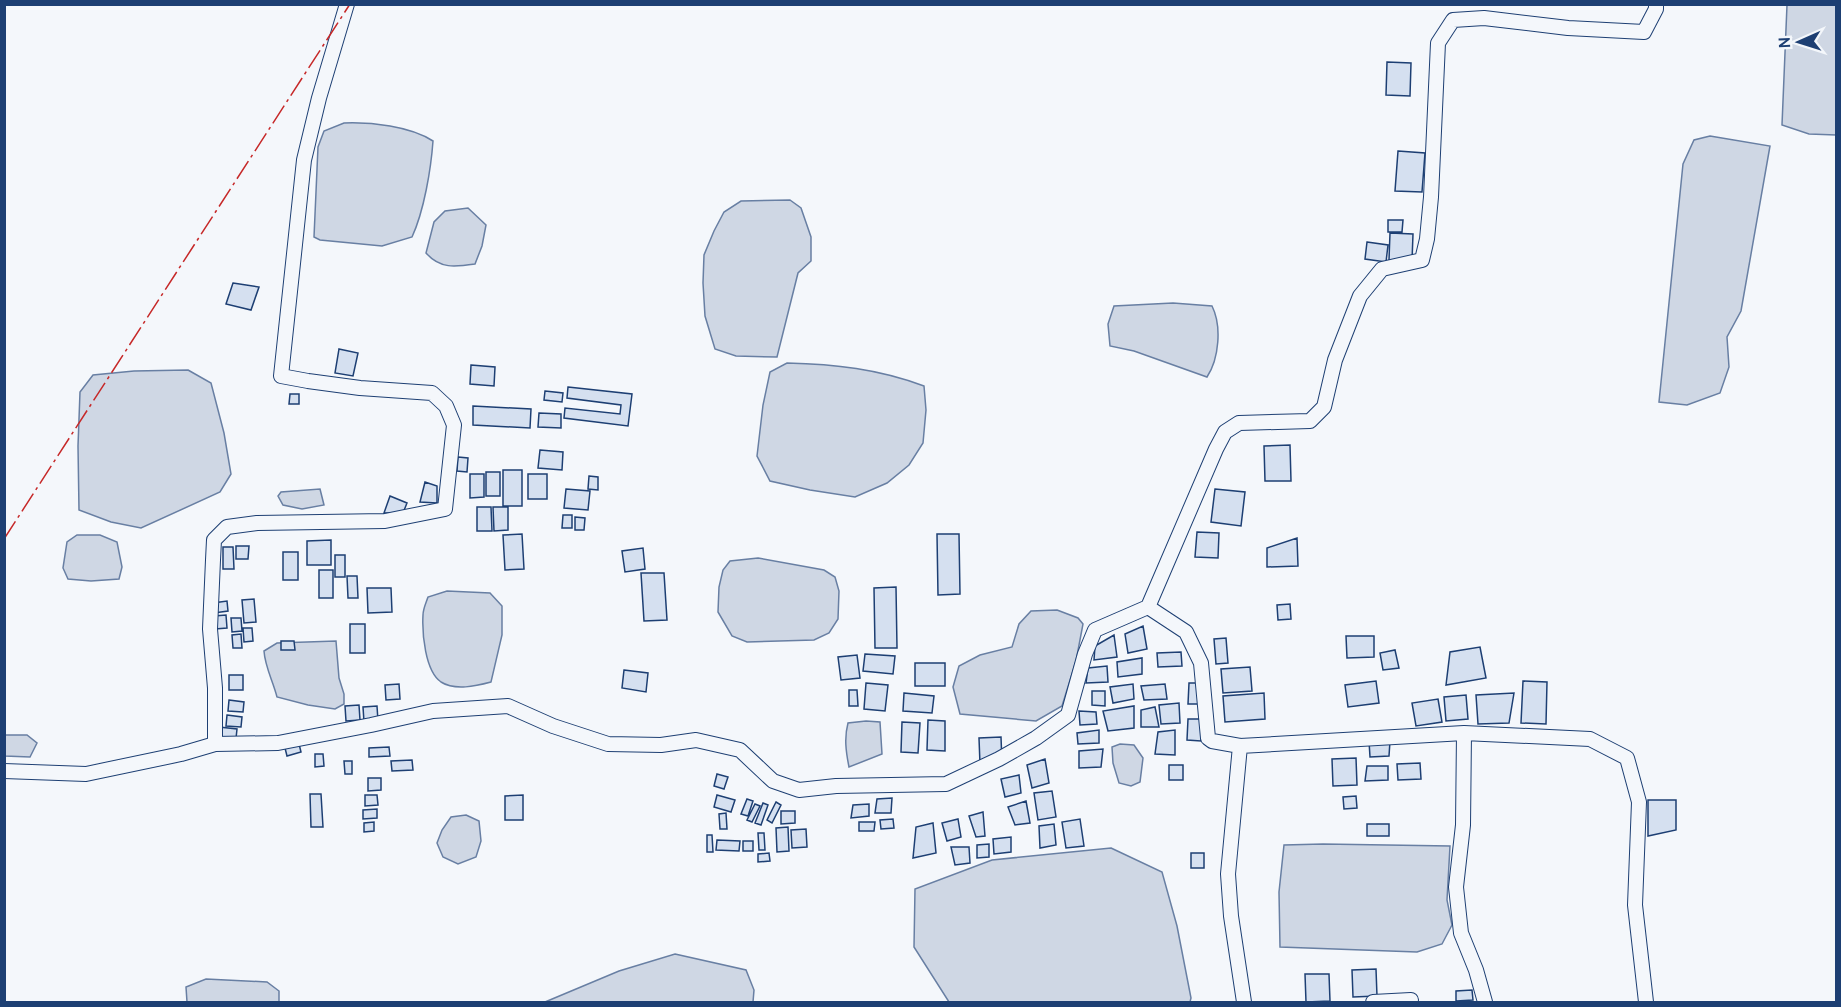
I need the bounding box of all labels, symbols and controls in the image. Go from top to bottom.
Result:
north arrow [1769,12,1829,72]
text: N [1775,37,1794,49]

